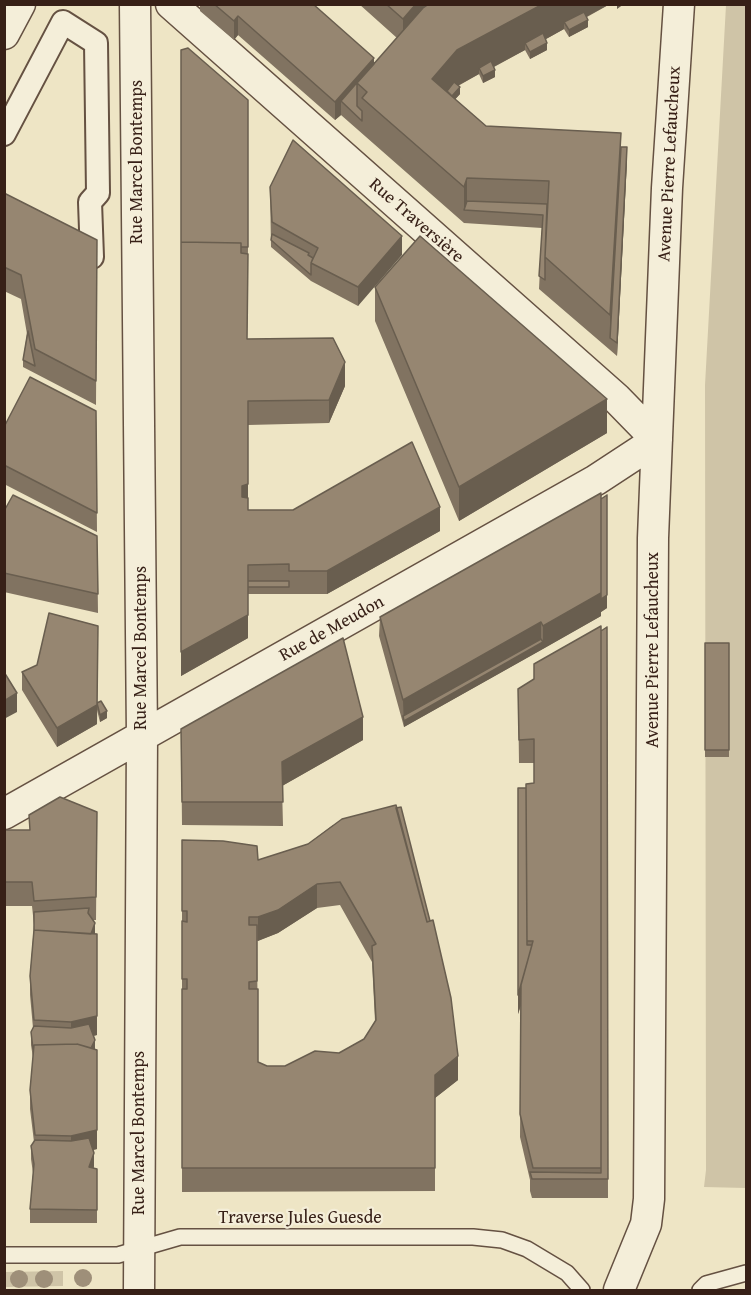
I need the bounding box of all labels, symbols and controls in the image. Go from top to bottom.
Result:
street label: Avenue Pierre Lefaucheux [654,66,686,262]
street label: Rue Marcel Bontemps [126,80,148,244]
street label: Rue Traversière [364,174,468,268]
street label: Avenue Pierre Lefaucheux [642,552,664,748]
street label: Rue Marcel Bontemps [130,566,152,730]
street label: Rue de Meudon [276,591,388,667]
street label: Rue Marcel Bontemps [128,1051,150,1215]
street label: Traverse Jules Guesde [218,1207,382,1229]

